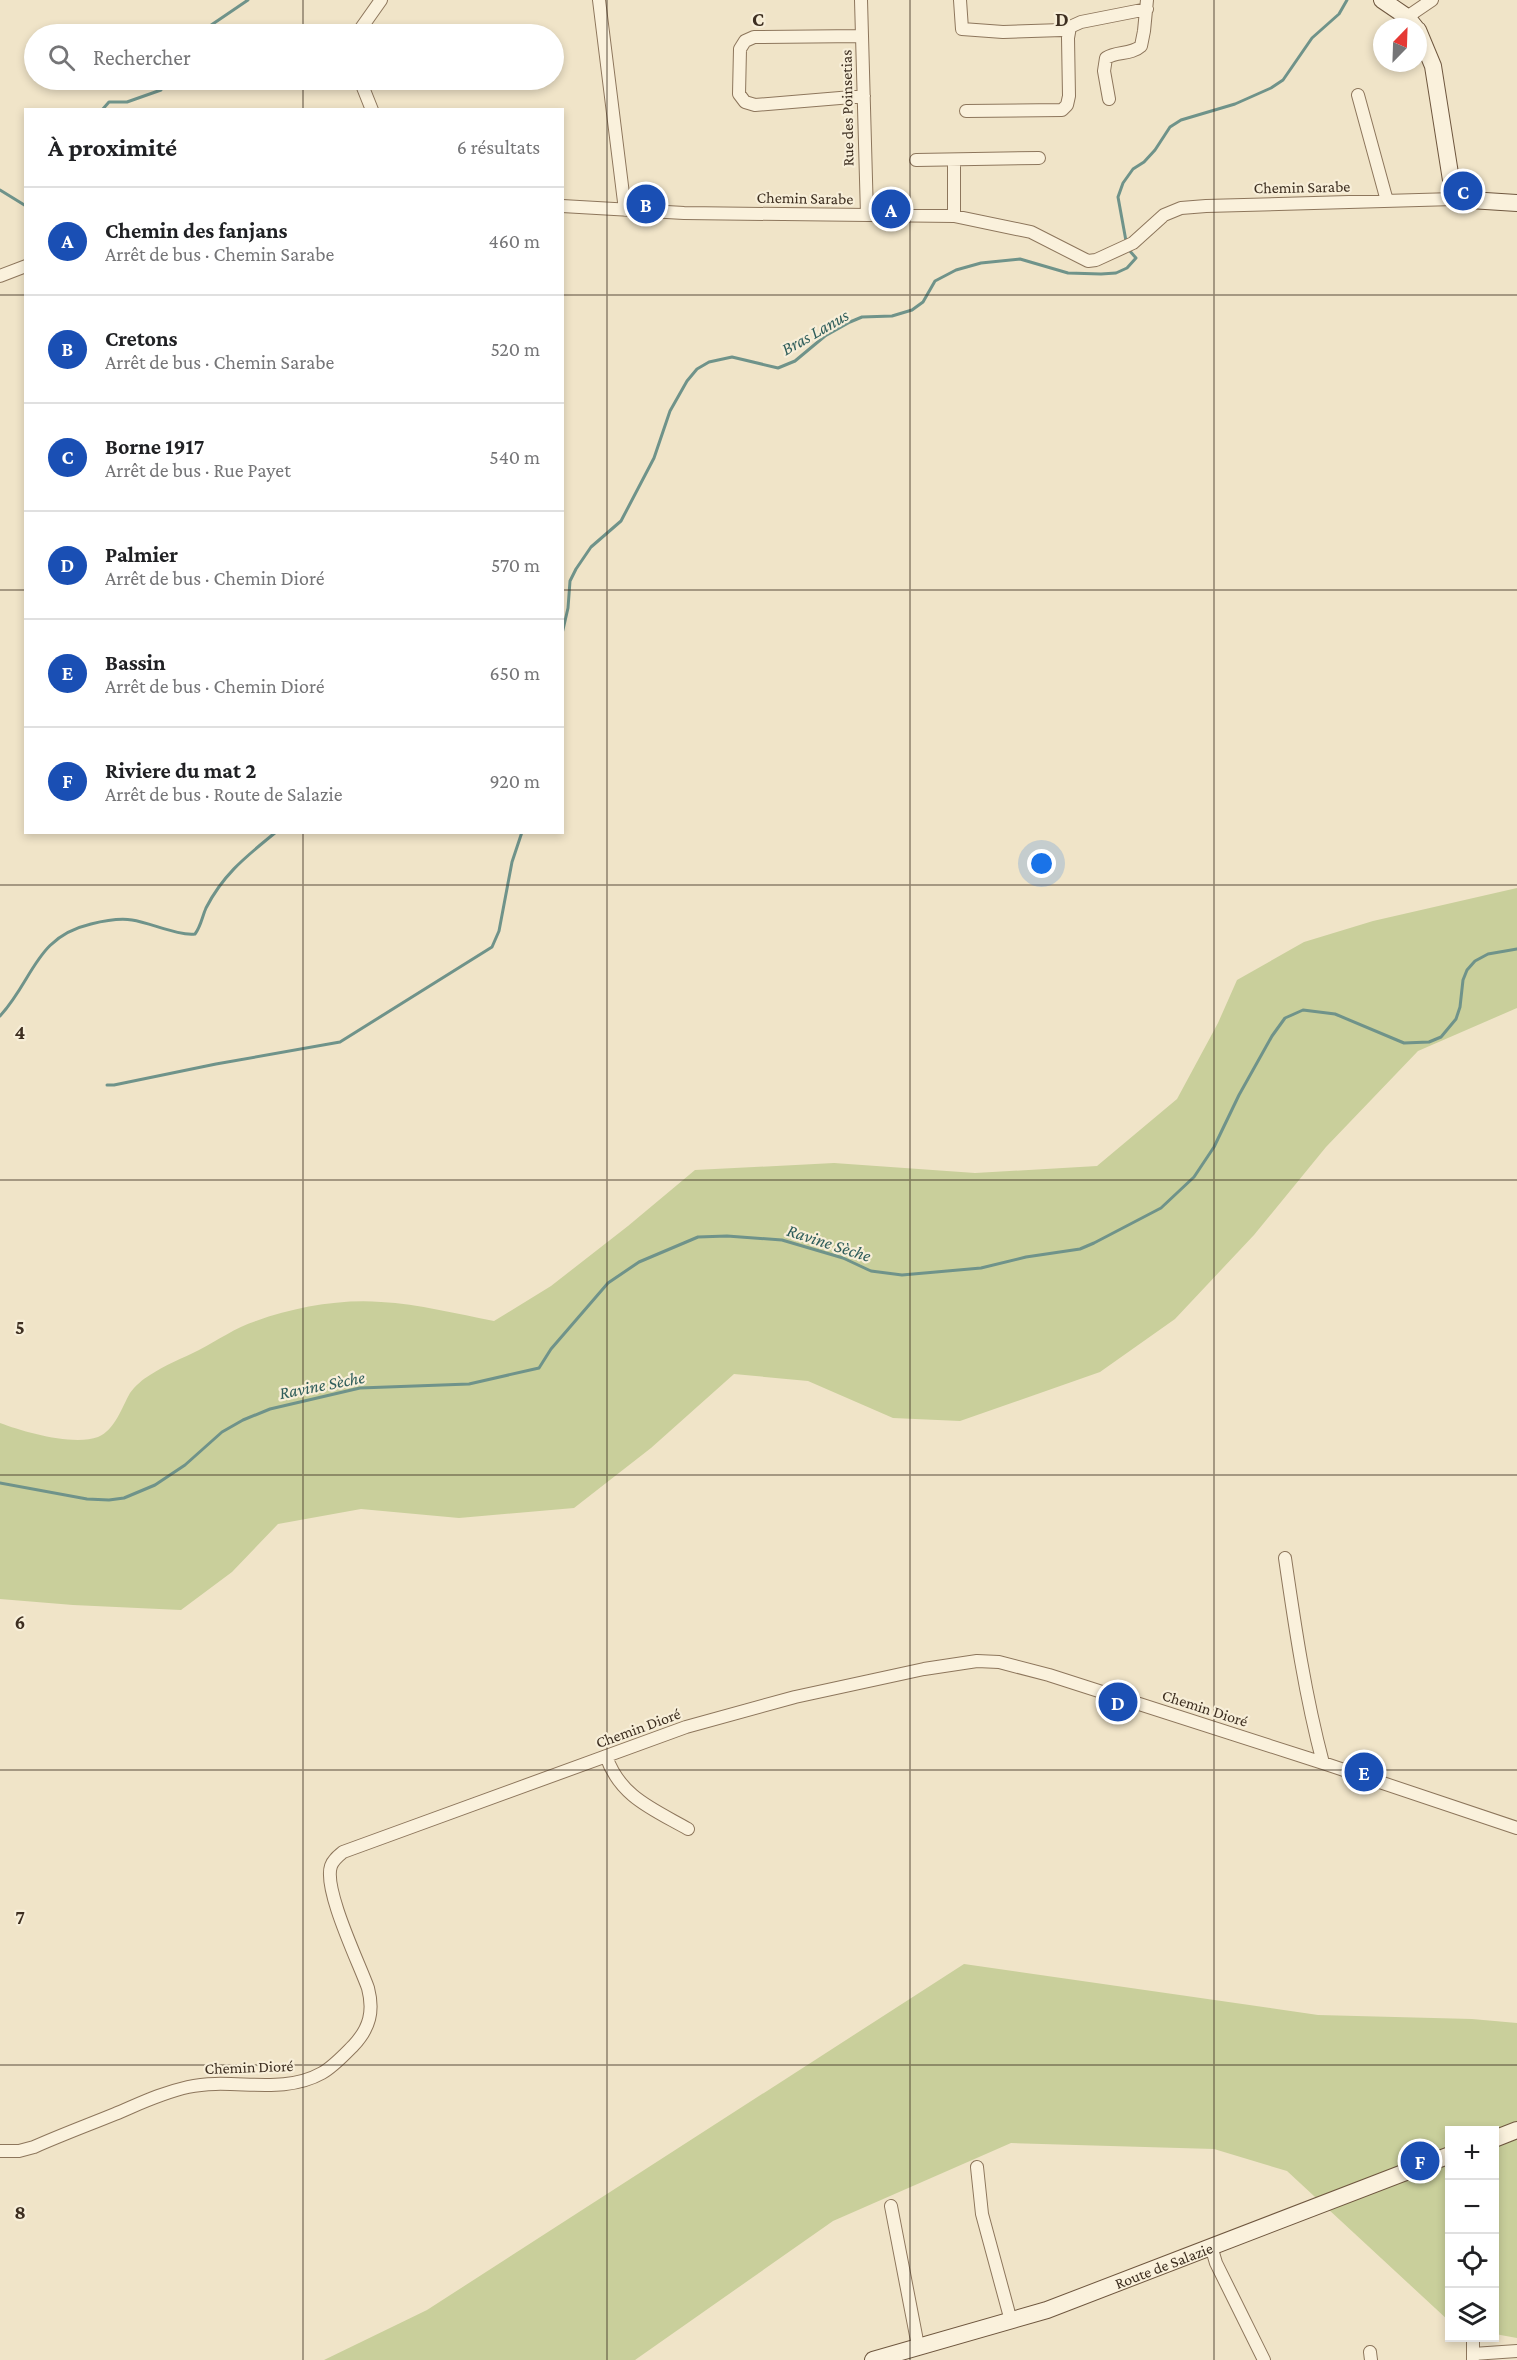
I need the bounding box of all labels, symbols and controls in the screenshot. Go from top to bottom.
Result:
text: C [752,8,764,30]
text: D [1055,8,1069,30]
north arrow [1373,18,1427,72]
search box [24,24,564,90]
icon: search [45,41,78,74]
text: Rechercher [93,45,191,70]
street label: Rue des Poinsetias [837,49,857,167]
text: À proximité [48,133,177,162]
text: 6 résultats [457,136,540,158]
pin: C [1444,168,1482,213]
street label: Chemin Sarabe [1254,178,1350,196]
pin: B [626,182,666,226]
pin: A [872,186,910,232]
street label: Chemin Sarabe [757,189,853,207]
text: Chemin des fanjans [105,218,287,243]
text: A [62,230,73,252]
text: 460 m [488,230,540,252]
text: Arrêt de bus · Chemin Sarabe [105,243,334,265]
water label: Bras Lanus [778,305,853,359]
text: Cretons [105,326,178,351]
text: B [62,338,73,360]
text: 520 m [490,338,540,360]
text: Arrêt de bus · Chemin Sarabe [105,351,334,373]
text: Borne 1917 [105,434,204,459]
text: C [61,446,74,468]
text: 540 m [489,446,540,468]
text: Arrêt de bus · Rue Payet [105,459,291,481]
text: Palmier [105,542,178,567]
text: D [61,554,74,576]
text: 570 m [491,554,540,576]
text: Arrêt de bus · Chemin Dioré [105,567,325,589]
text: Bassin [105,650,166,675]
text: E [62,662,73,684]
text: 650 m [490,662,540,684]
text: Arrêt de bus · Chemin Dioré [105,675,325,697]
text: Riviere du mat 2 [105,758,256,783]
text: F [62,770,73,792]
text: 920 m [489,770,540,792]
text: Arrêt de bus · Route de Salazie [105,783,343,805]
your location [1027,849,1056,878]
text: 4 [15,1021,26,1043]
water label: Ravine Sèche [785,1220,874,1266]
text: 5 [15,1316,25,1338]
water label: Ravine Sèche [277,1367,367,1403]
text: 6 [15,1611,25,1633]
pin: D [1098,1680,1138,1724]
street label: Chemin Dioré [1160,1686,1250,1730]
street label: Chemin Dioré [593,1705,683,1751]
pin: E [1344,1750,1384,1794]
text: 7 [15,1906,25,1928]
street label: Chemin Dioré [204,2057,294,2077]
map controls [1445,2126,1499,2342]
button: + [1445,2126,1499,2180]
pin: F [1400,2138,1440,2184]
button: − [1445,2180,1499,2234]
text: 8 [14,2201,26,2223]
button: locate [1445,2234,1499,2288]
street label: Route de Salazie [1112,2239,1215,2292]
button: layers [1445,2288,1499,2342]

